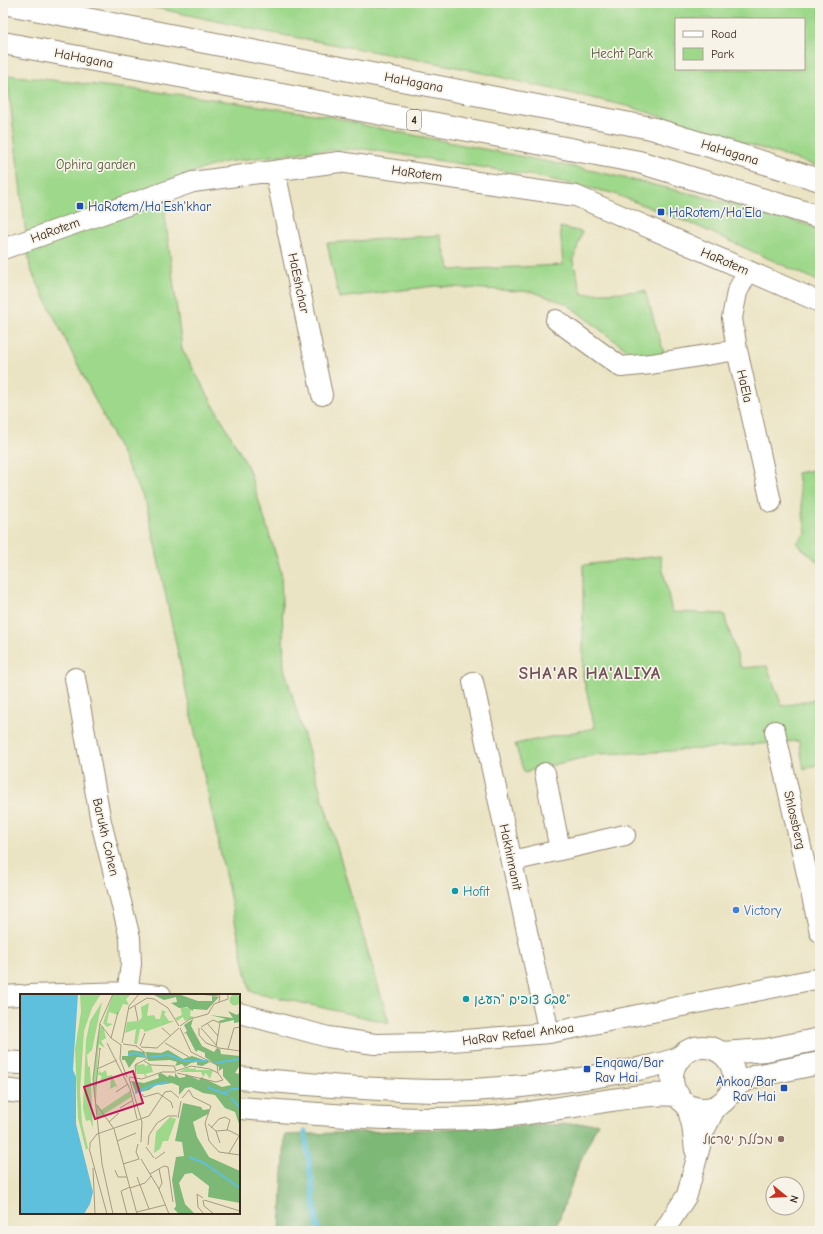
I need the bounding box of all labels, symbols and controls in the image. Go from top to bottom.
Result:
legend [675,18,805,70]
text: Road [711,27,737,41]
street label: HaHagana [53,45,115,71]
park label: Hecht Park [591,46,654,61]
text: Park [711,47,734,61]
street label: HaHagana [383,69,445,95]
road number: 4 [407,110,421,130]
street label: HaHagana [699,136,761,168]
park label: Ophira garden [56,157,136,172]
street label: HaRotem [391,162,443,184]
place label: HaRotem/Ha'Esh'khar [88,199,212,214]
marker: HaRotem/Ha'Esh'khar [75,201,85,211]
place label: HaRotem/Ha'Ela [669,205,762,220]
marker: HaRotem/Ha'Ela [656,207,666,217]
street label: HaRotem [28,214,82,246]
street label: HaRotem [699,244,751,278]
street label: HaEshchar [285,251,313,315]
street label: HaEla [734,368,756,404]
district label: SHA'AR HA'ALIYA [519,664,661,683]
street label: Shlossberg [781,789,809,851]
street label: Barukh Cohen [90,796,122,878]
street label: Hakhinnanit [497,823,526,893]
place label: Hofit [463,884,491,899]
marker: Hofit [450,886,460,896]
place label: Victory [744,903,782,918]
marker: Victory [731,905,741,915]
place label: שבט צופים "העגן" [474,992,570,1007]
inset map [20,994,240,1214]
marker: שבט צופים "העגן" [461,994,471,1004]
street label: HaRav Refael Ankoa [461,1020,575,1048]
place label: Enqawa/Bar Rav Hai [595,1055,664,1085]
marker: Enqawa/Bar Rav Hai [582,1064,592,1074]
place label: Ankoa/Bar Rav Hai [716,1074,777,1104]
marker: Ankoa/Bar Rav Hai [779,1083,789,1093]
place label: מכללת ישראל [702,1132,773,1147]
marker: מכללת ישראל [776,1134,786,1144]
north arrow [765,1176,805,1216]
text: N [787,1194,801,1204]

